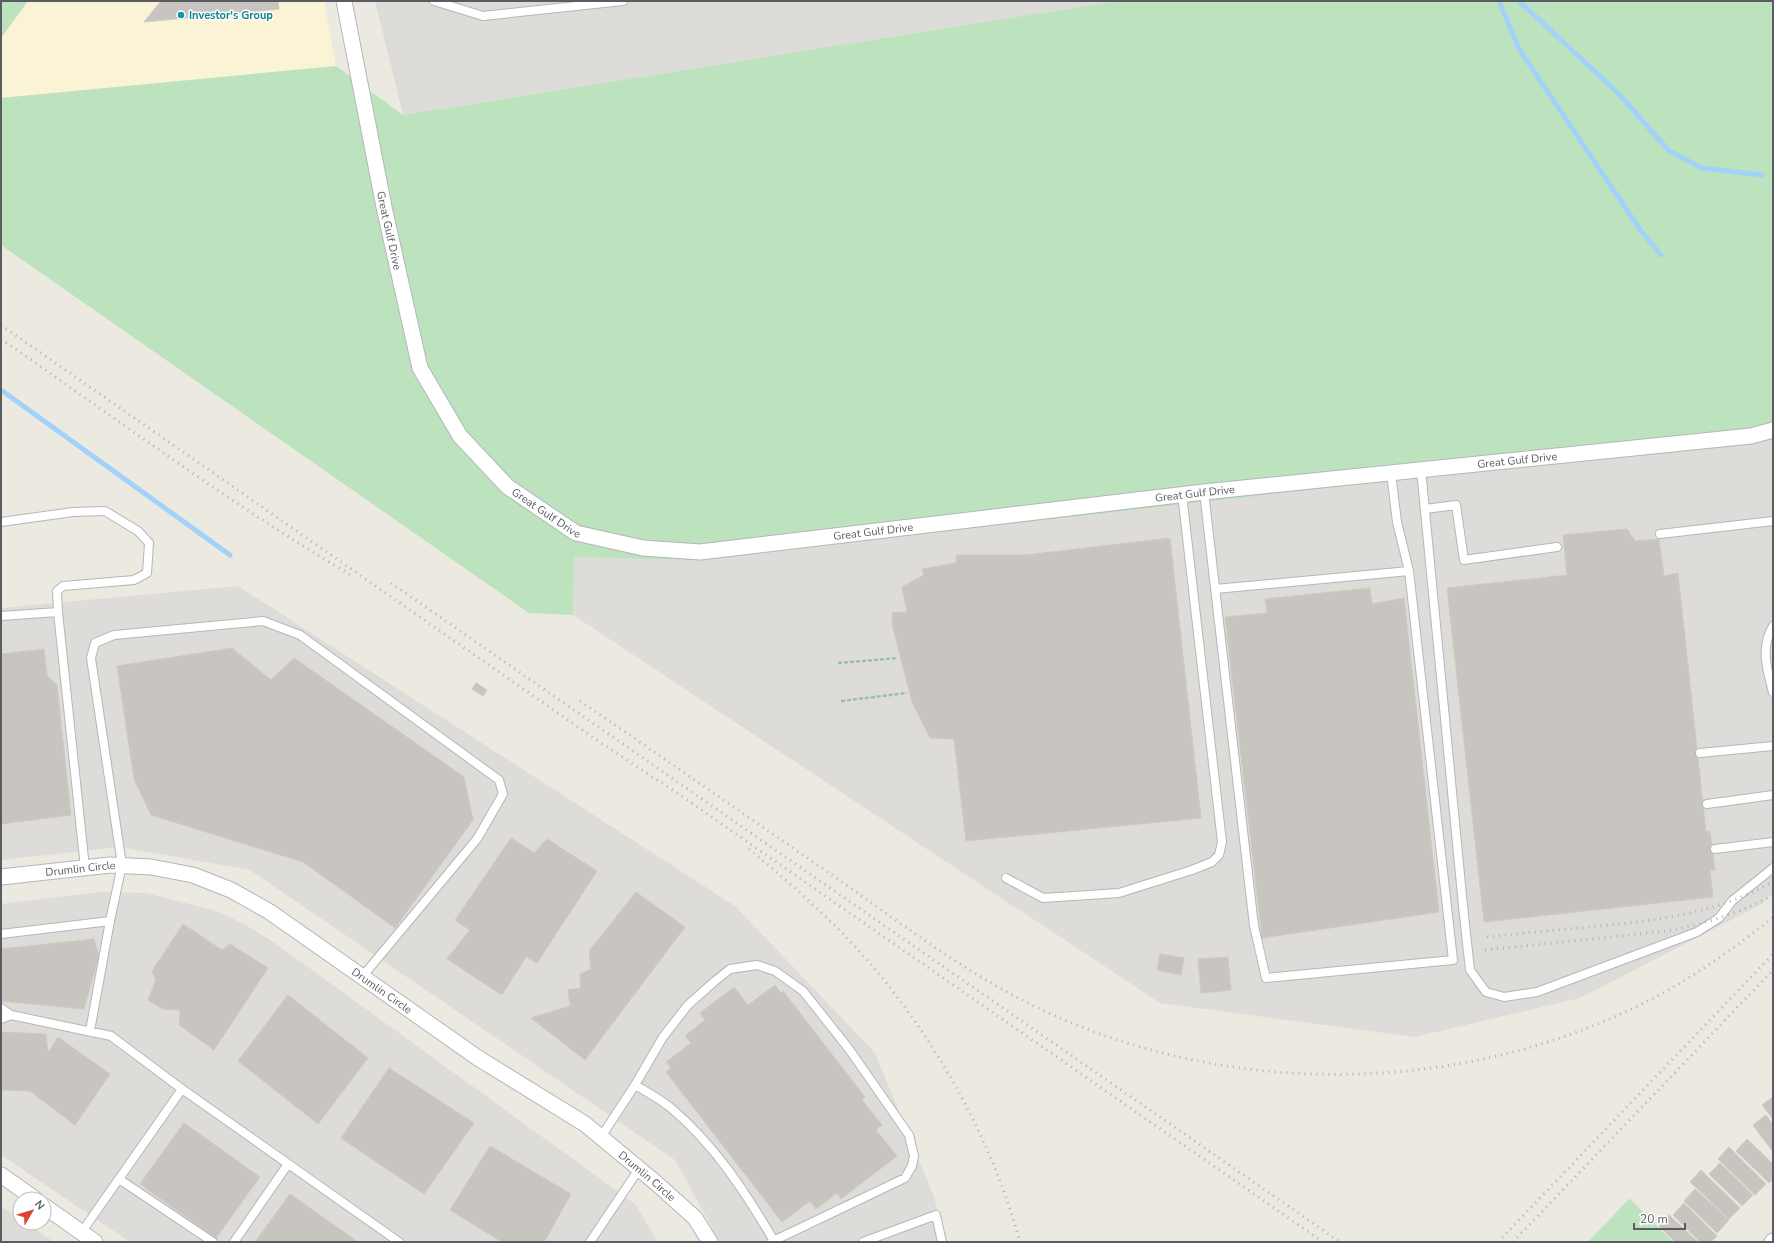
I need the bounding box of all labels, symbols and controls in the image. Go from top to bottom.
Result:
place label: Investor's Group [189,8,273,23]
marker: Investor's Group [176,10,186,20]
street label: Great Gulf Drive [374,190,405,272]
street label: Great Gulf Drive [1476,448,1558,471]
street label: Great Gulf Drive [1154,481,1236,505]
street label: Great Gulf Drive [509,484,582,541]
street label: Great Gulf Drive [832,519,914,544]
street label: Drumlin Circle [45,857,116,880]
street label: Drumlin Circle [349,964,415,1017]
street label: Drumlin Circle [615,1147,679,1205]
north arrow [12,1191,52,1231]
text: N [31,1197,48,1213]
scale bar [1634,1205,1685,1231]
text: 20 m [1640,1211,1668,1227]

